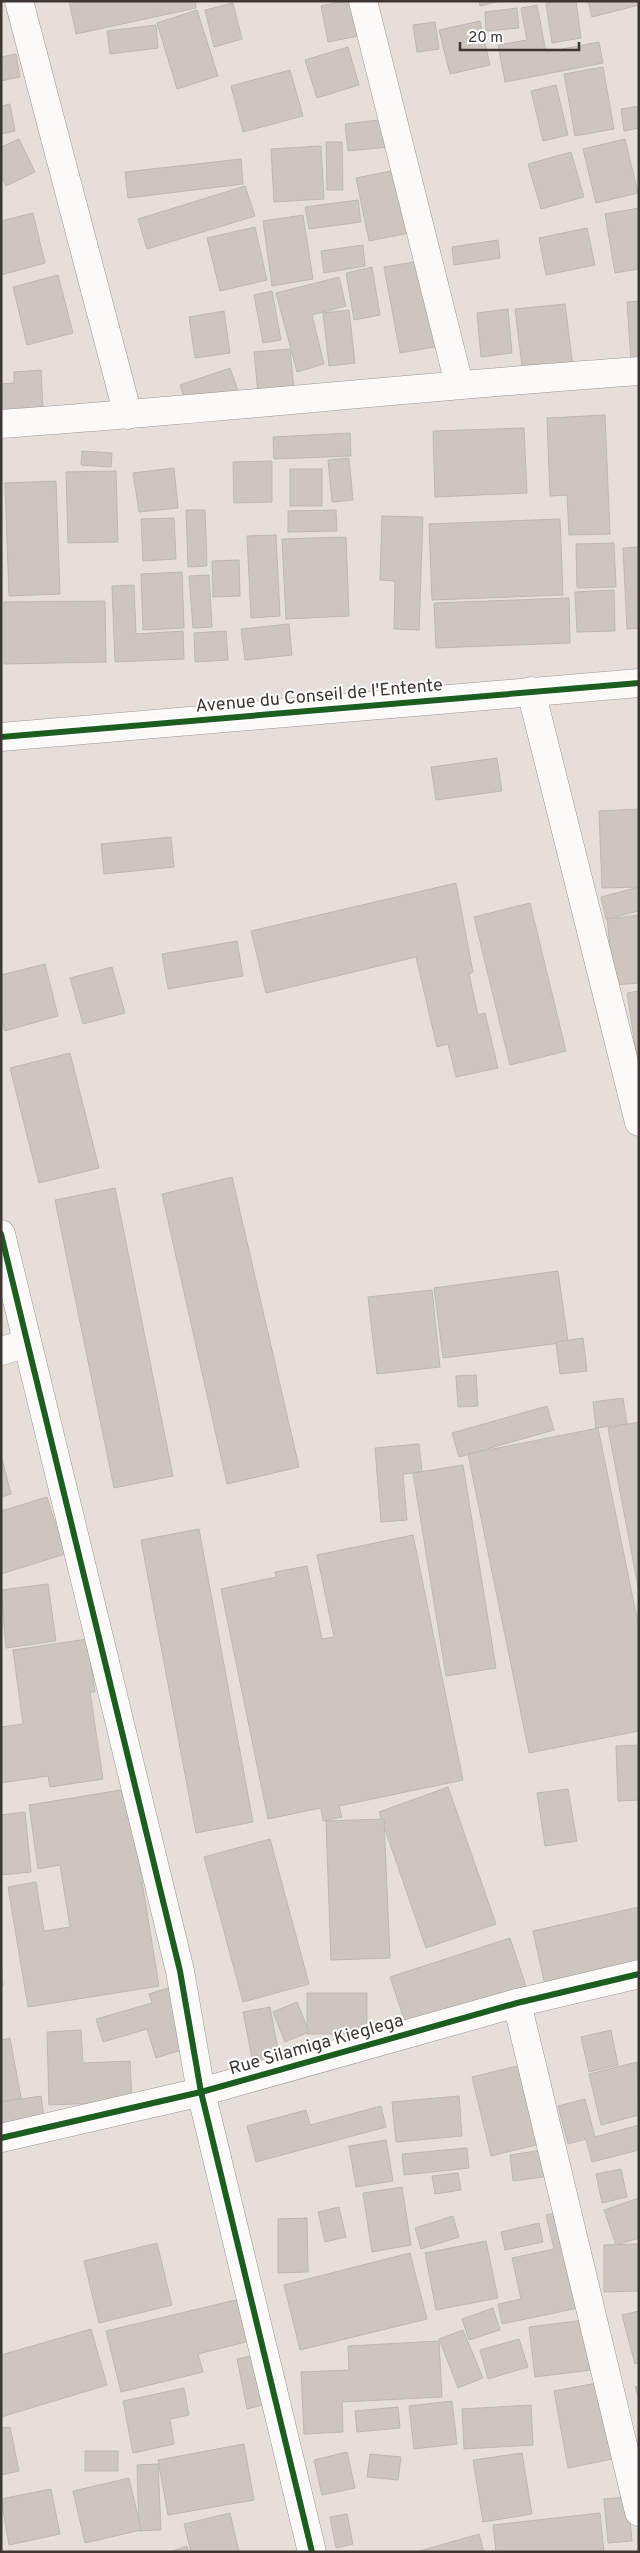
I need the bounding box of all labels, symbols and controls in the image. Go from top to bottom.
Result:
scale bar [460,20,579,52]
text: 20 m [468,29,503,48]
street label: Avenue du Conseil de l'Entente [195,674,444,719]
street label: Rue Silamiga Kieglega [227,2010,406,2081]

